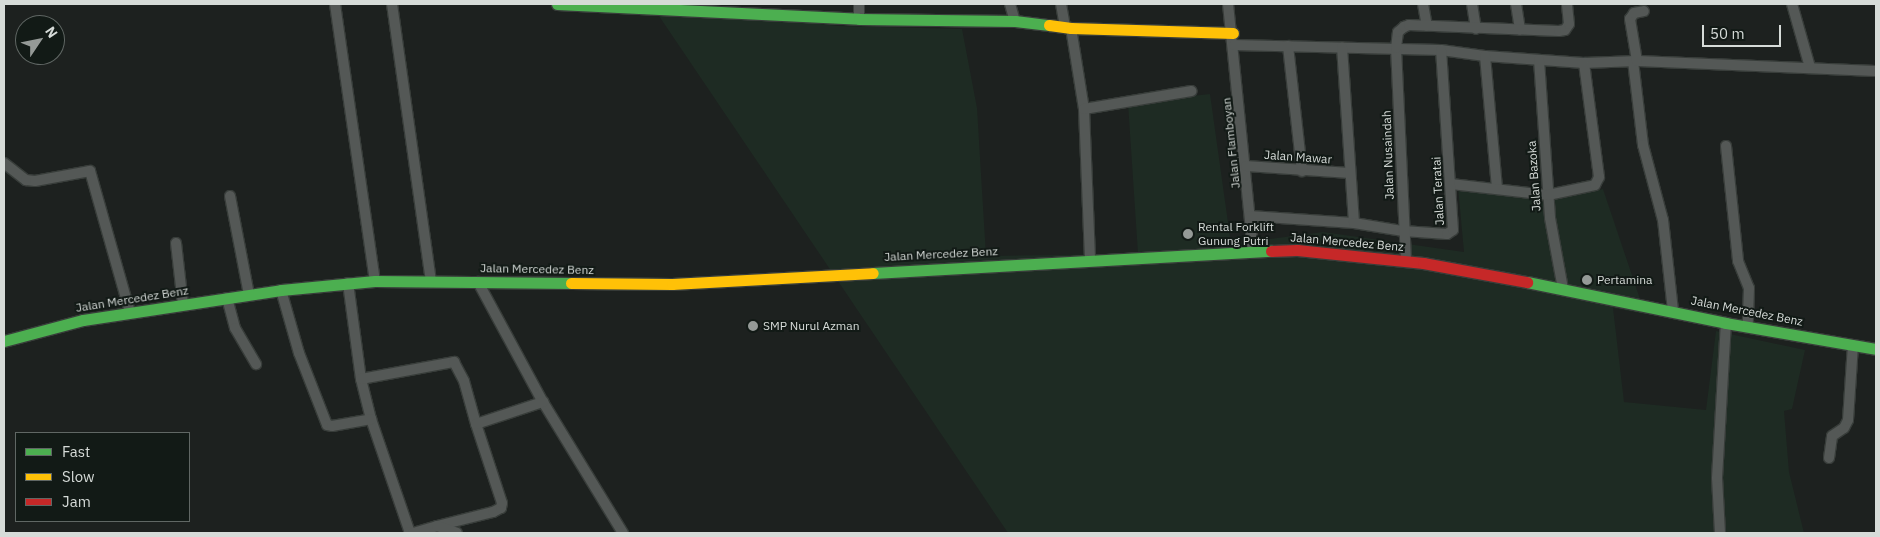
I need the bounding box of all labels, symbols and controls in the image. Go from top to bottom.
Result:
north arrow [15,15,65,65]
scale bar [1705,15,1784,47]
text: N [41,23,62,41]
text: 50 m [1710,24,1745,43]
street label: Jalan Flamboyan [1219,97,1243,189]
street label: Jalan Nusaindah [1379,110,1397,200]
street label: Jalan Bazoka [1524,140,1544,212]
street label: Jalan Mawar [1264,147,1332,167]
street label: Jalan Teratai [1429,156,1447,226]
place label: Rental Forklift Gunung Putri [1198,220,1274,248]
marker: Rental Forklift Gunung Putri [1182,228,1194,240]
street label: Jalan Mercedez Benz [1290,230,1404,254]
street label: Jalan Mercedez Benz [884,244,998,264]
street label: Jalan Mercedez Benz [480,261,594,277]
place label: Pertamina [1597,273,1652,287]
marker: Pertamina [1581,274,1593,286]
street label: Jalan Mercedez Benz [75,283,189,315]
street label: Jalan Mercedez Benz [1690,293,1804,329]
place label: SMP Nurul Azman [763,319,860,333]
marker: SMP Nurul Azman [747,320,759,332]
legend [15,432,190,522]
text: Fast [62,442,90,461]
text: Slow [62,467,95,486]
text: Jam [62,492,91,511]

